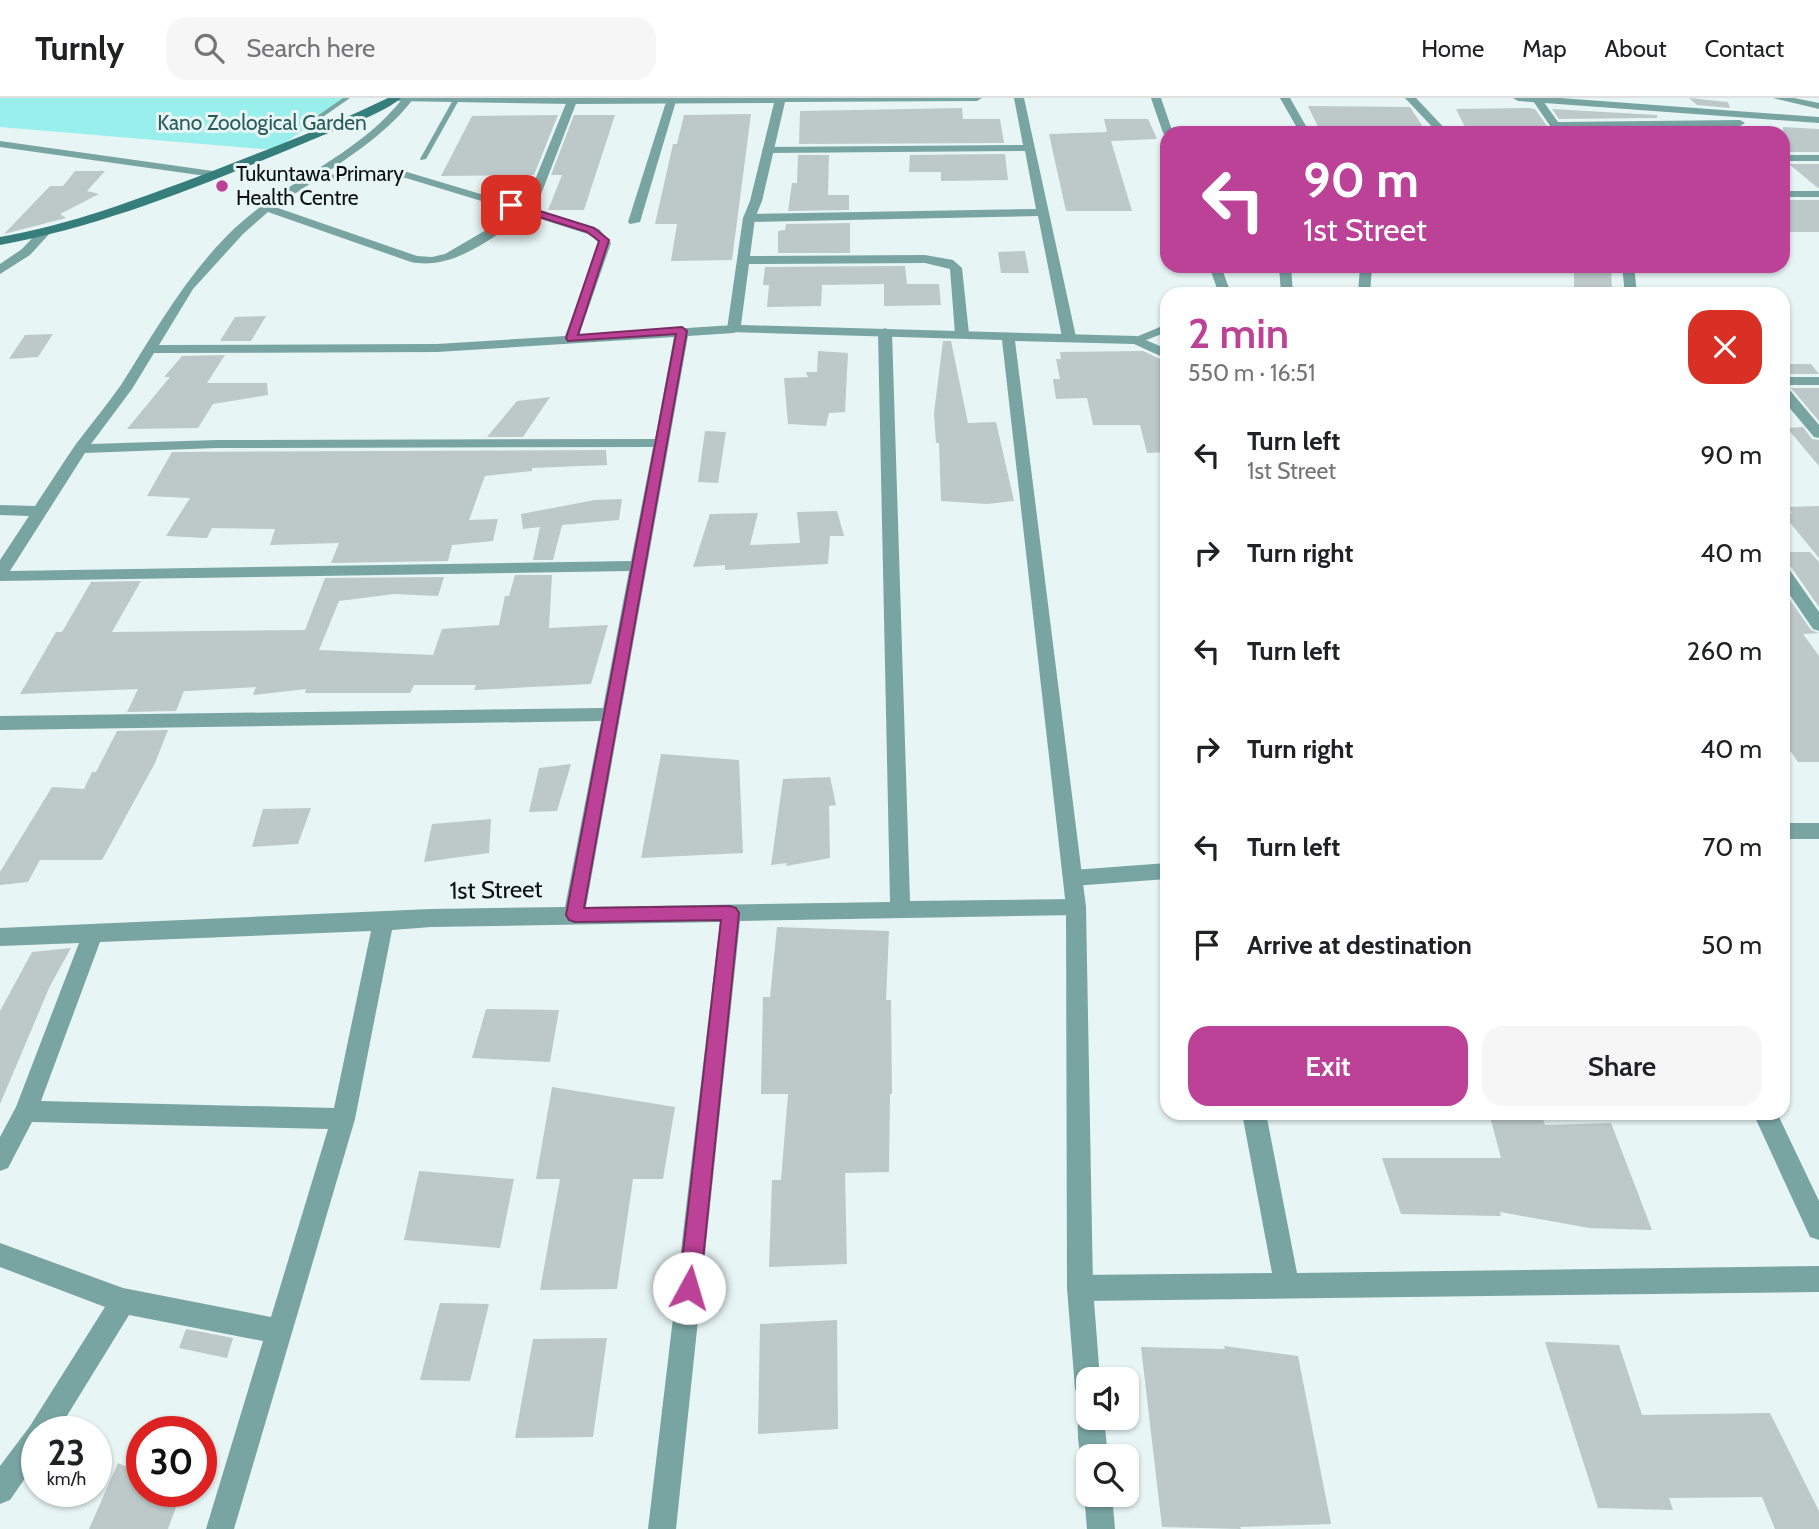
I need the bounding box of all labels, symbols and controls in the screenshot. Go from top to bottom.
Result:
search box [166,17,656,80]
text: Turnly [35,28,124,68]
icon: search [190,29,228,67]
text: Search here [246,32,375,64]
text: Home [1421,34,1484,63]
text: Map [1522,34,1567,63]
text: About [1605,34,1667,63]
text: Contact [1705,34,1784,63]
park label: Kano Zoological Garden [157,110,367,135]
text: 90 m [1303,150,1419,209]
icon: left [1188,154,1279,245]
place label: Tukuntawa Primary Health Centre [236,161,404,210]
pin [481,175,541,235]
marker: Tukuntawa Primary Health Centre [214,178,230,194]
icon: arrive [492,186,530,224]
text: 1st Street [1303,210,1427,249]
text: 2 min [1188,307,1289,359]
button: close [1688,310,1762,384]
text: 550 m · 16:51 [1188,359,1315,387]
text: Turn left [1247,425,1340,457]
icon: left [1188,436,1226,474]
text: 90 m [1700,439,1762,471]
text: 1st Street [1247,457,1336,485]
icon: right [1188,534,1226,572]
text: Turn right [1247,537,1353,569]
text: 40 m [1700,537,1762,569]
icon: left [1188,632,1226,670]
text: Turn left [1247,635,1340,667]
text: 260 m [1687,635,1762,667]
icon: right [1188,730,1226,768]
text: Turn right [1247,733,1353,765]
text: 40 m [1700,733,1762,765]
icon: left [1188,828,1226,866]
text: Turn left [1247,831,1340,863]
text: 70 m [1702,831,1762,863]
street label: 1st Street [449,874,543,905]
icon: arrive [1188,926,1226,964]
text: Arrive at destination [1247,929,1472,961]
text: 50 m [1701,929,1762,961]
button: Exit [1188,1026,1468,1106]
button: Share [1482,1026,1762,1106]
position arrow [652,1251,726,1325]
map controls [1076,1367,1139,1507]
button: sound [1076,1367,1139,1430]
speed limit sign: 30 [126,1416,217,1507]
text: 23 [48,1431,85,1474]
button: search [1076,1444,1139,1507]
text: km/h [47,1468,86,1490]

